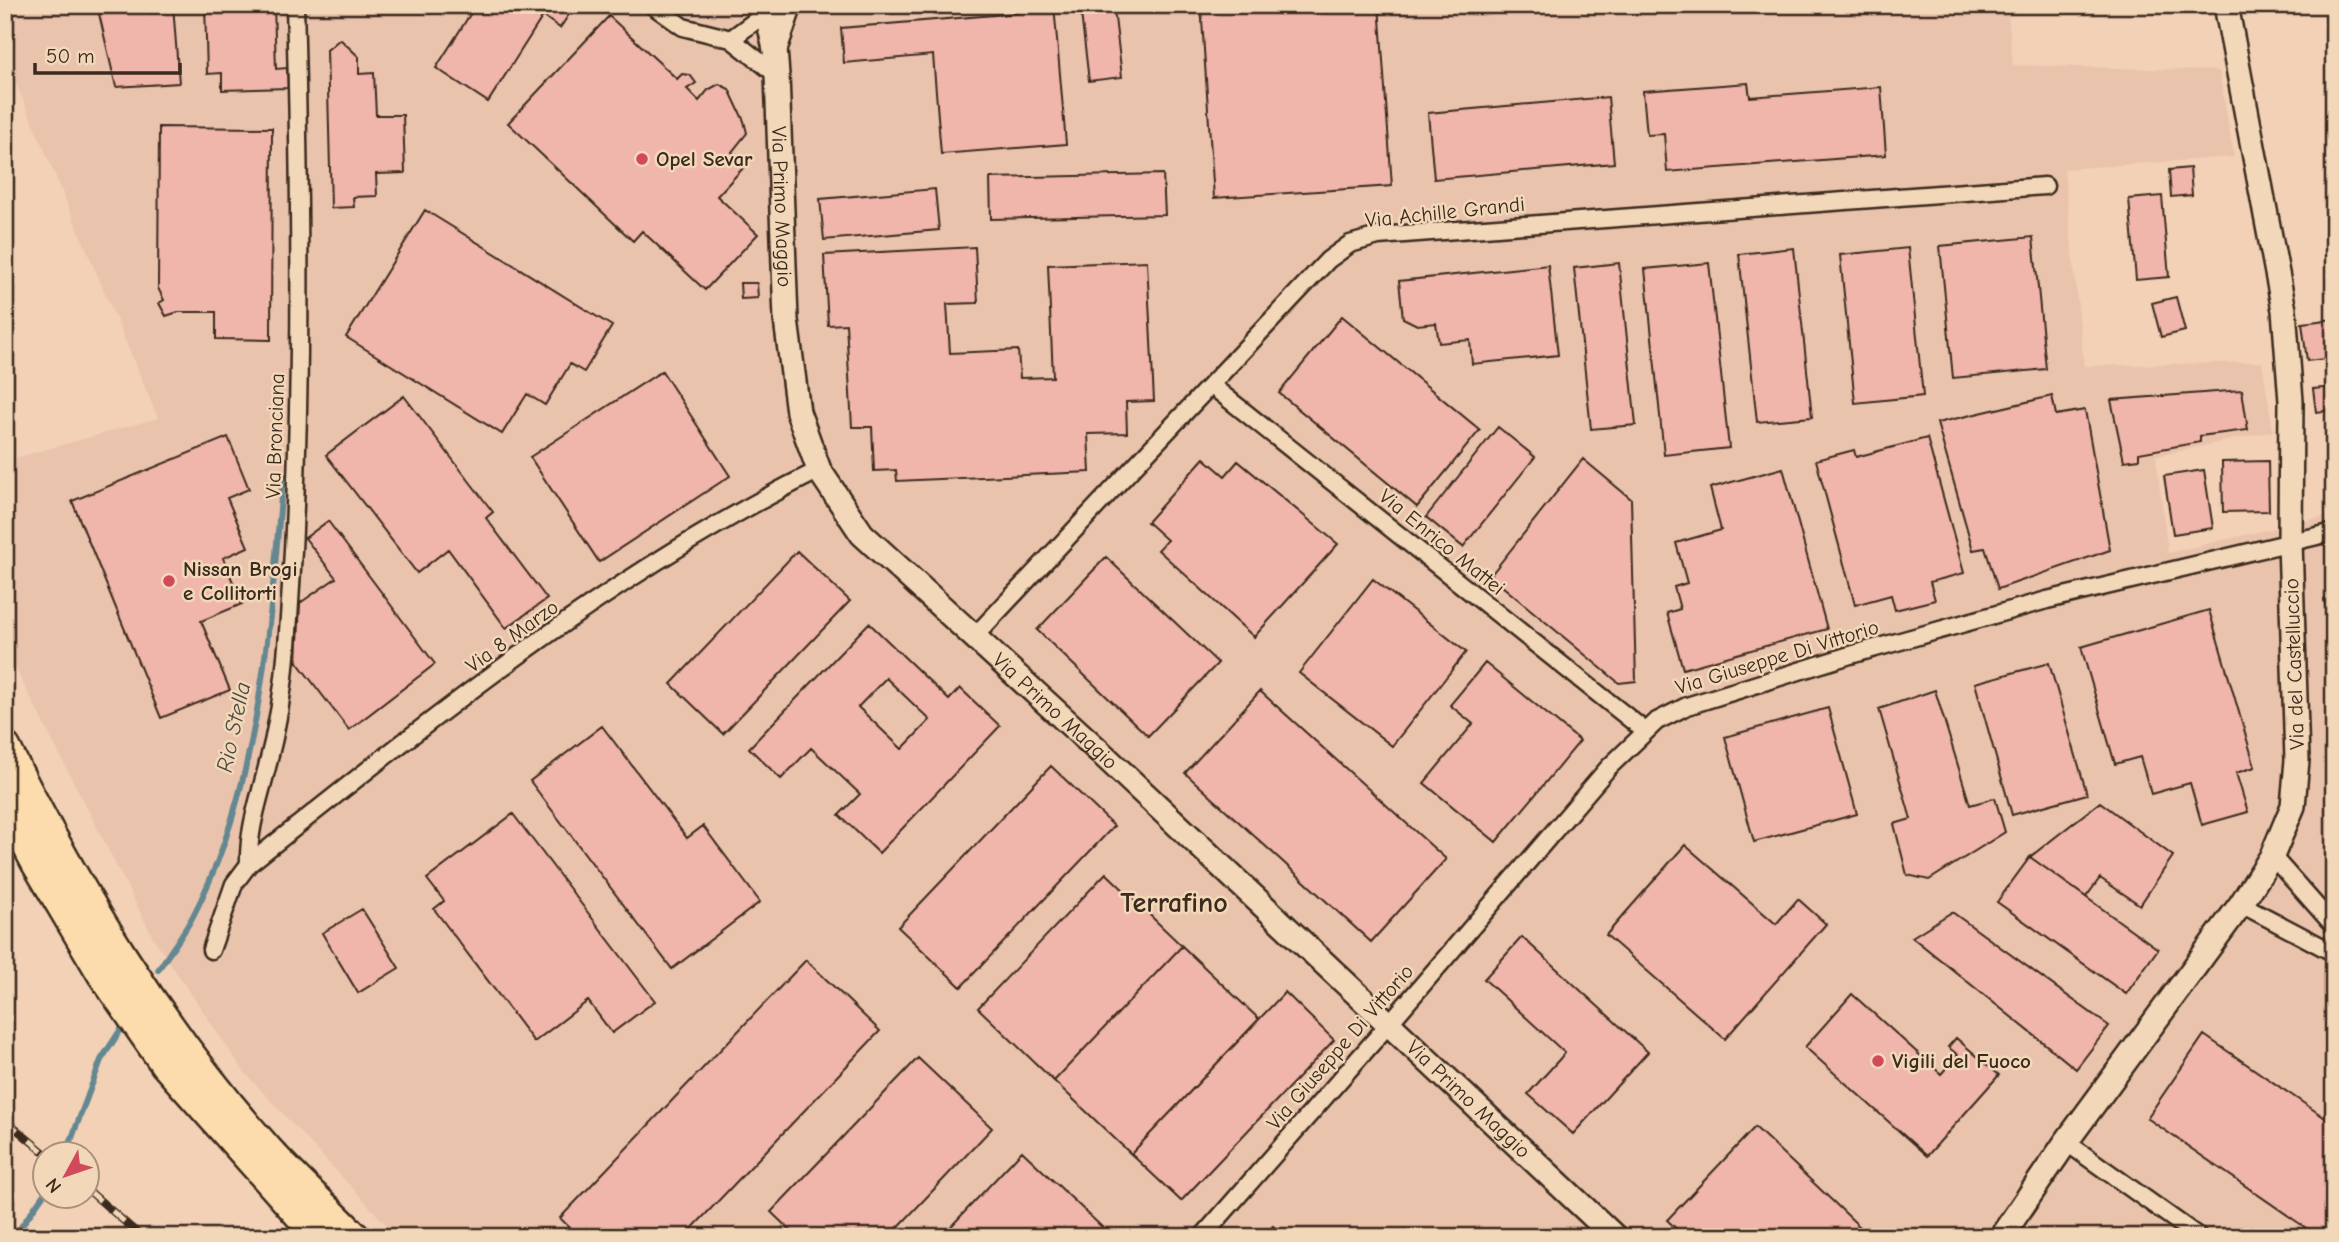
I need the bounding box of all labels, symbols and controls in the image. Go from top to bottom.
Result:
scale bar [35,32,180,76]
text: 50 m [46,44,95,68]
street label: Via Primo Maggio [767,126,797,288]
place label: Opel Sevar [656,147,753,171]
marker: Opel Sevar [634,151,650,167]
street label: Via Achille Grandi [1364,192,1526,232]
street label: Via Bronciana [261,373,289,499]
street label: Via Enrico Mattei [1374,484,1510,600]
place label: Nissan Brogi e Collitorti [183,557,298,605]
marker: Nissan Brogi e Collitorti [161,573,177,589]
street label: Via del Castelluccio [2279,578,2309,750]
street label: Via 8 Marzo [461,594,563,678]
street label: Via Giuseppe Di Vittorio [1673,615,1881,699]
street label: Via Primo Maggio [988,648,1123,774]
water label: Rio Stella [211,679,256,775]
district label: Terrafino [1120,887,1228,919]
street label: Via Giuseppe Di Vittorio [1262,959,1418,1135]
street label: Via Primo Maggio [1402,1035,1535,1163]
place label: Vigili del Fuoco [1892,1049,2031,1073]
marker: Vigili del Fuoco [1870,1053,1886,1069]
north arrow [32,1140,102,1210]
text: N [41,1173,66,1197]

